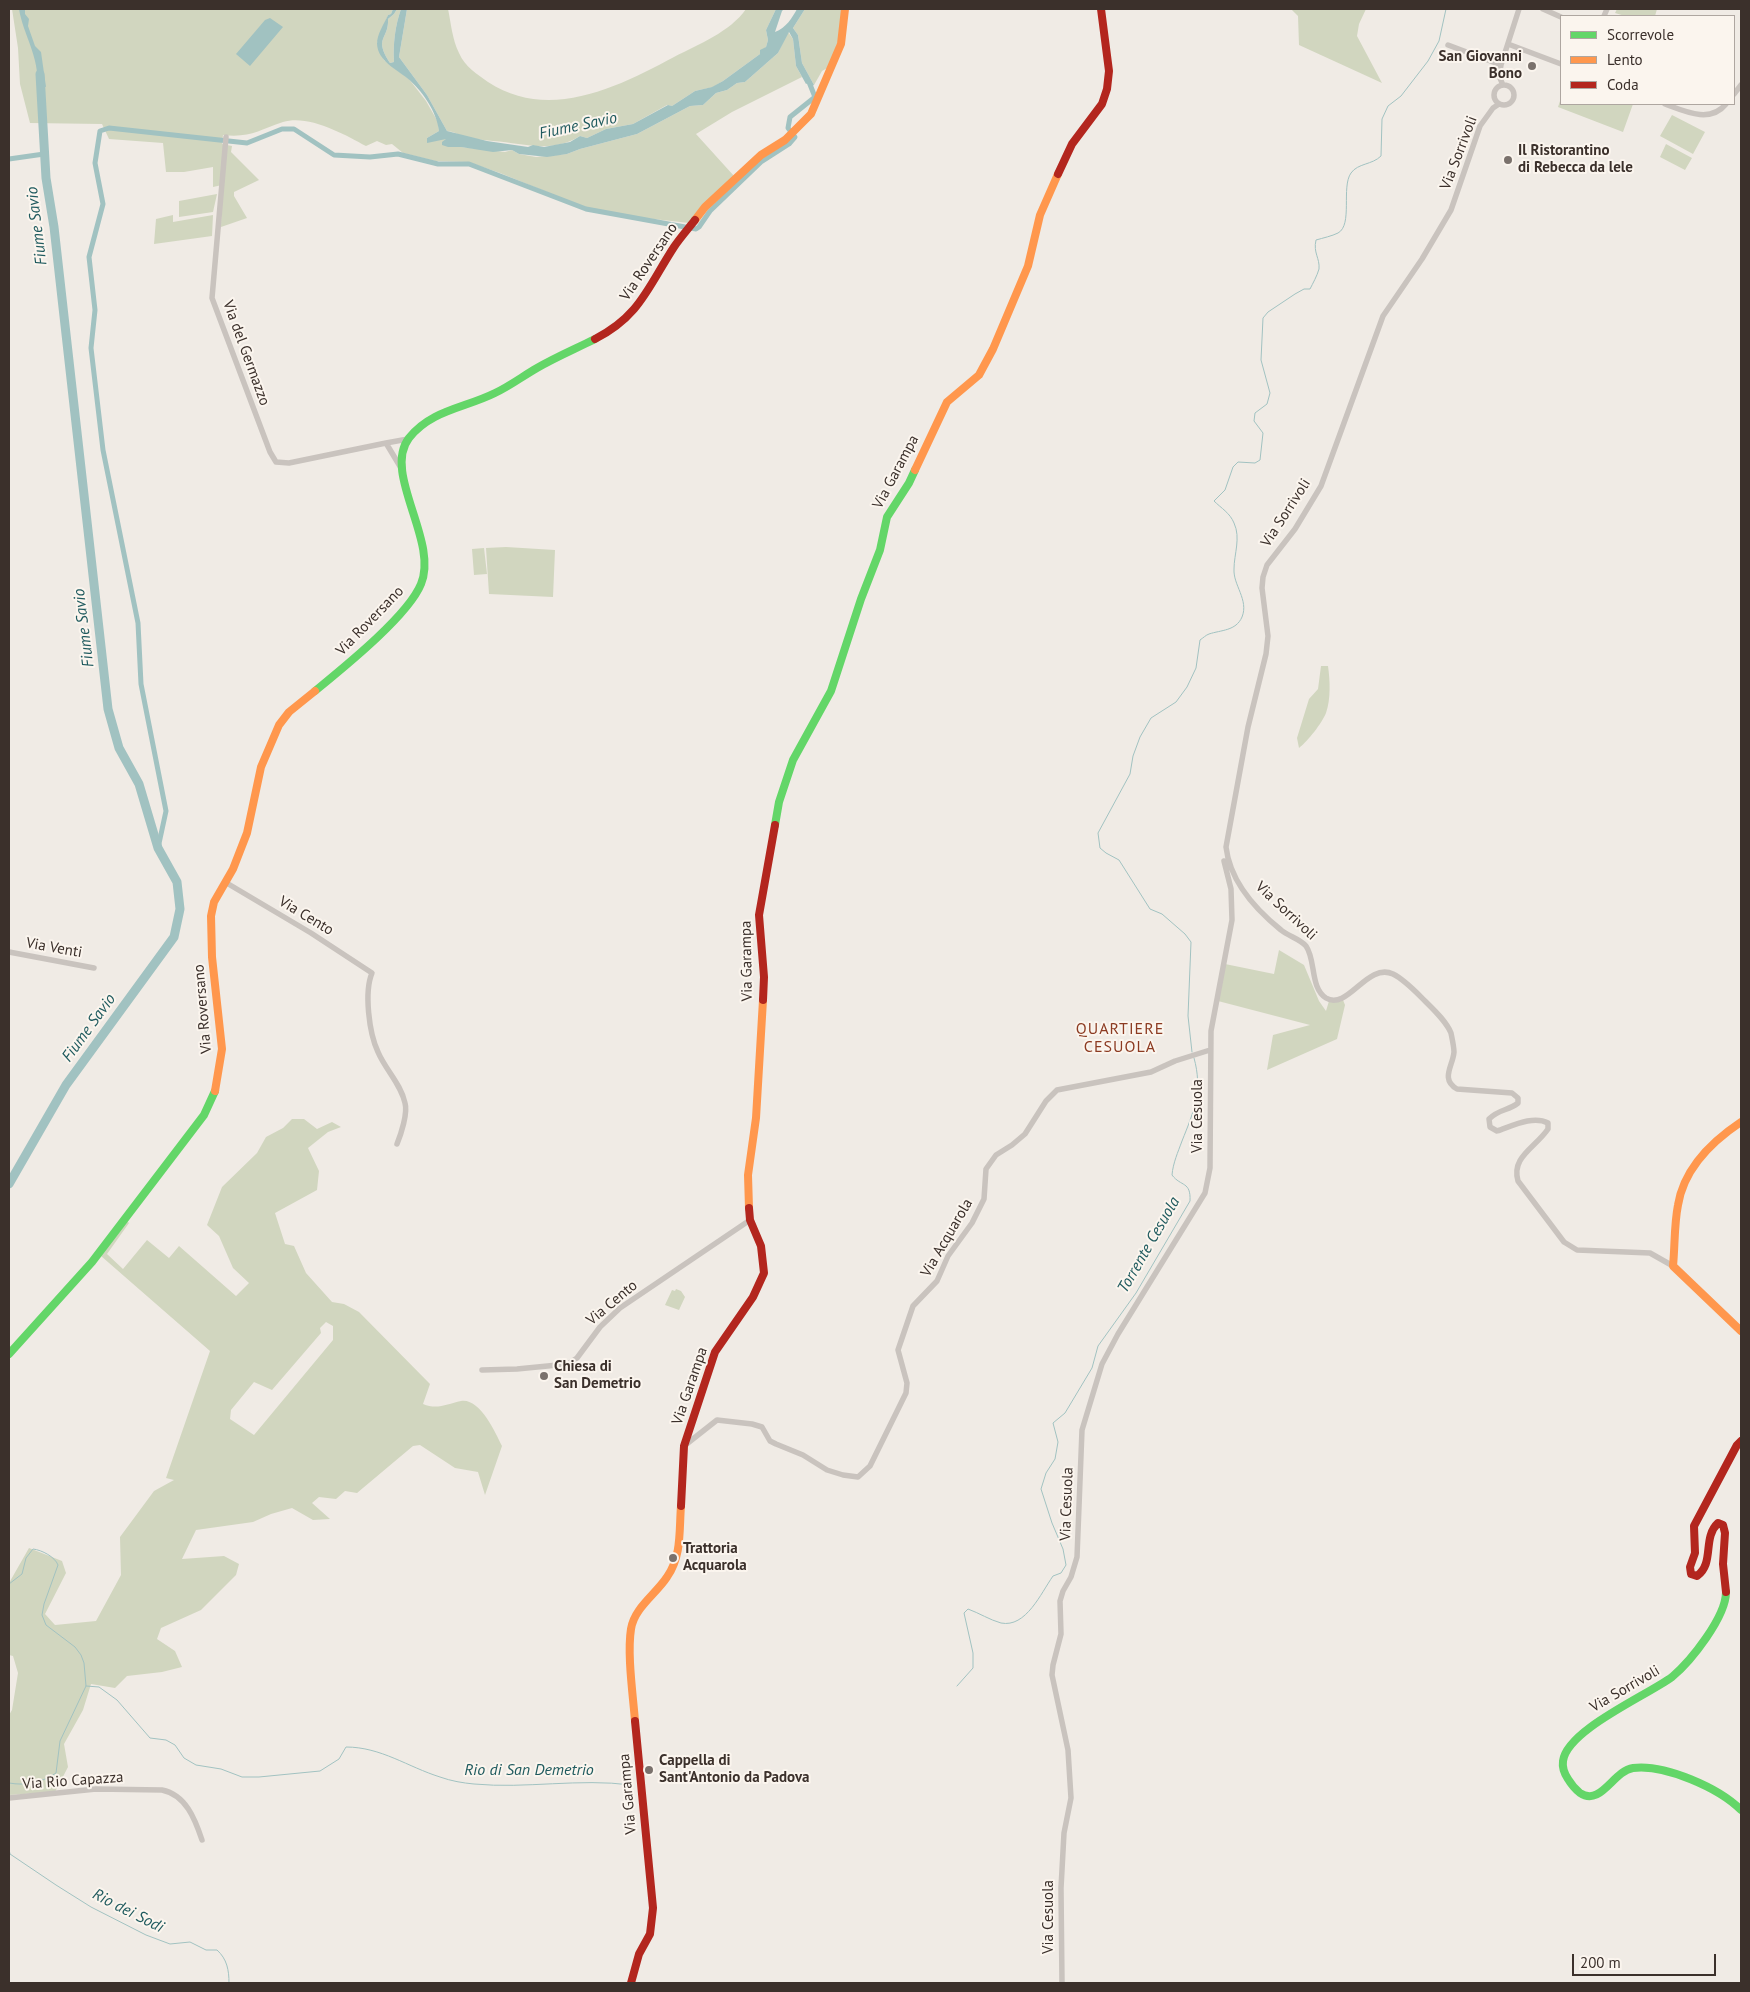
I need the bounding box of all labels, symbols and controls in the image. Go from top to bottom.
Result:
legend [1560,15,1735,105]
text: Scorrevole [1607,25,1674,44]
place label: San Giovanni Bono [1439,48,1522,83]
text: Lento [1607,50,1643,69]
marker: San Giovanni Bono [1526,60,1538,72]
text: Coda [1607,75,1639,94]
water label: Fiume Savio [537,108,619,144]
street label: Via Sorrivoli [1437,113,1481,193]
place label: Il Ristorantino di Rebecca da lele [1518,142,1633,177]
marker: Il Ristorantino di Rebecca da lele [1502,154,1514,166]
water label: Fiume Savio [23,186,51,266]
street label: Via Roversano [616,220,682,304]
street label: Via del Germazzo [219,298,273,408]
street label: Via Garampa [869,432,923,512]
street label: Via Sorrivoli [1257,476,1315,550]
street label: Via Roversano [332,582,408,660]
water label: Fiume Savio [70,588,98,668]
street label: Via Sorrivoli [1251,878,1321,944]
street label: Via Cento [275,893,337,939]
street label: Via Garampa [737,920,757,1002]
street label: Via Venti [25,934,83,962]
street label: Via Roversano [190,963,216,1055]
water label: Fiume Savio [58,990,120,1066]
district label: QUARTIERE CESUOLA [1075,1019,1165,1057]
street label: Via Cesuola [1189,1079,1207,1153]
water label: Torrente Cesuola [1114,1194,1184,1296]
street label: Via Acquarola [917,1196,977,1280]
street label: Via Cento [583,1277,641,1329]
street label: Via Garampa [668,1345,712,1427]
place label: Chiesa di San Demetrio [554,1358,641,1393]
marker: Chiesa di San Demetrio [538,1370,550,1382]
street label: Via Cesuola [1057,1467,1077,1541]
place label: Trattoria Acquarola [683,1540,747,1575]
marker: Trattoria Acquarola [667,1552,679,1564]
street label: Via Sorrivoli [1587,1662,1663,1716]
place label: Cappella di Sant'Antonio da Padova [659,1752,810,1787]
street label: Via Garampa [616,1753,640,1835]
water label: Rio di San Demetrio [464,1760,594,1780]
marker: Cappella di Sant'Antonio da Padova [643,1764,655,1776]
street label: Via Rio Capazza [22,1768,124,1794]
street label: Via Cesuola [1040,1880,1058,1954]
water label: Rio dei Sodi [89,1885,167,1937]
scale bar [1575,1944,1719,1976]
text: 200 m [1580,1953,1621,1972]

